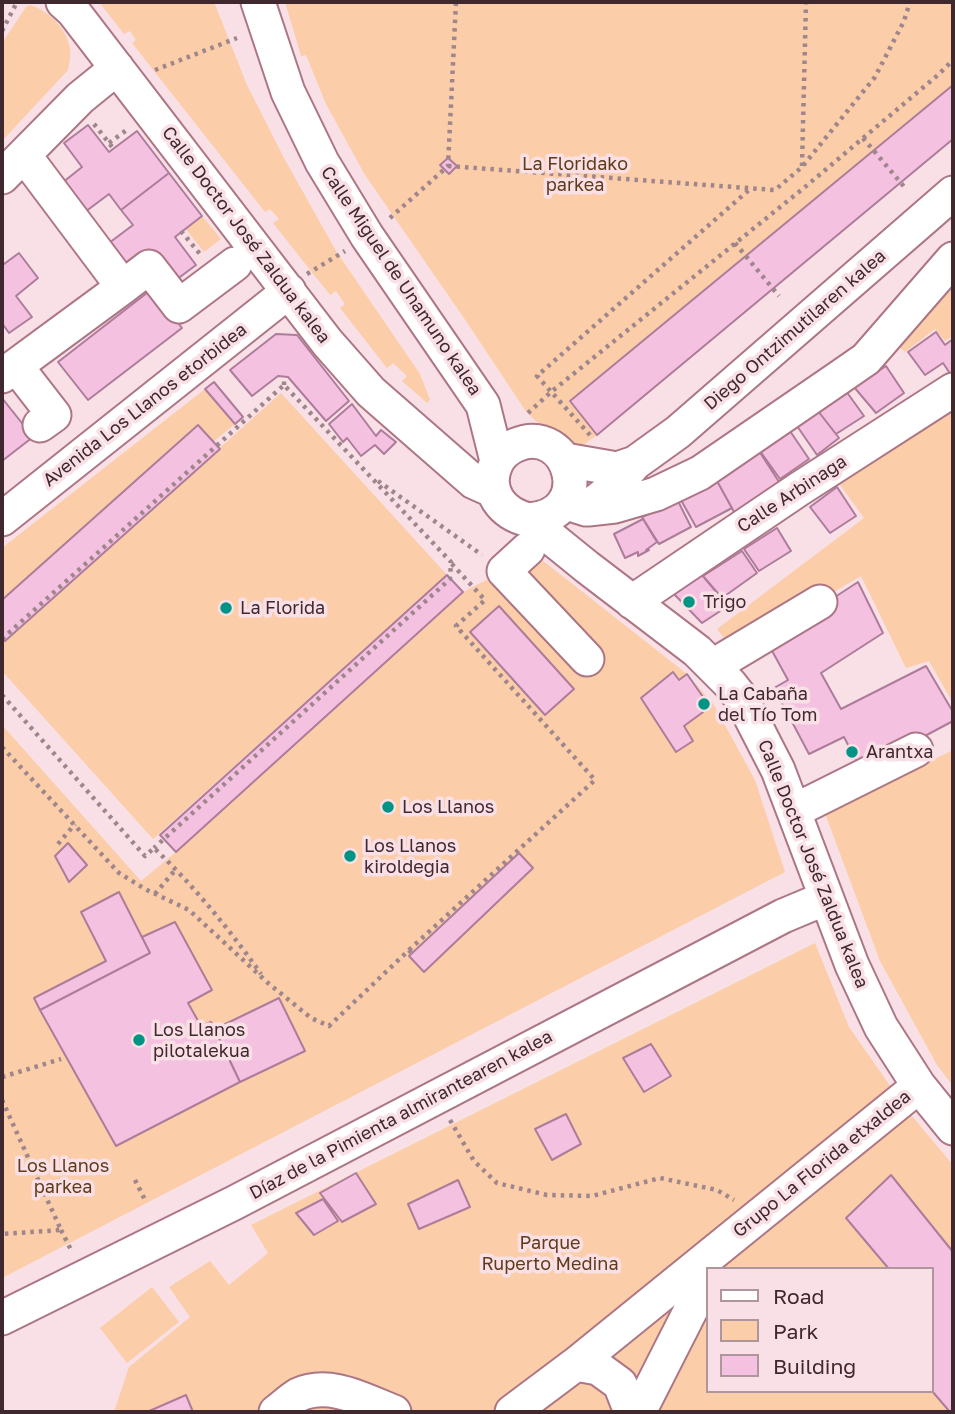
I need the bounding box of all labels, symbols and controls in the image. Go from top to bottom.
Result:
street label: Calle Doctor José Zaldua kalea [157,122,335,348]
park label: La Floridako parkea [522,153,628,196]
street label: Calle Miguel de Unamuno kalea [316,162,486,400]
street label: Diego Ontzimutilaren kalea [700,245,890,415]
street label: Avenida Los Llanos etorbidea [39,319,251,491]
street label: Calle Arbinaga [733,451,851,537]
place label: Trigo [703,591,746,613]
marker: Trigo [681,594,697,610]
place label: La Florida [240,597,325,619]
marker: La Florida [218,600,234,616]
place label: La Cabaña del Tío Tom [718,683,817,726]
marker: La Cabaña del Tío Tom [696,696,712,712]
street label: Calle Doctor José Zaldua kalea [753,737,873,991]
place label: Arantxa [866,741,933,763]
marker: Arantxa [844,744,860,760]
place label: Los Llanos [402,796,494,818]
marker: Los Llanos [380,799,396,815]
place label: Los Llanos kiroldegia [364,835,456,878]
marker: Los Llanos kiroldegia [342,848,358,864]
place label: Los Llanos pilotalekua [153,1019,250,1062]
street label: Díaz de la Pimienta almirantearen kalea [246,1026,556,1204]
marker: Los Llanos pilotalekua [131,1032,147,1048]
street label: Grupo La Florida etxaldea [729,1086,915,1242]
park label: Los Llanos parkea [17,1155,109,1198]
park label: Parque Ruperto Medina [481,1232,619,1274]
legend [706,1267,934,1393]
text: Road [773,1283,824,1309]
text: Park [773,1318,818,1344]
text: Building [773,1353,856,1379]

